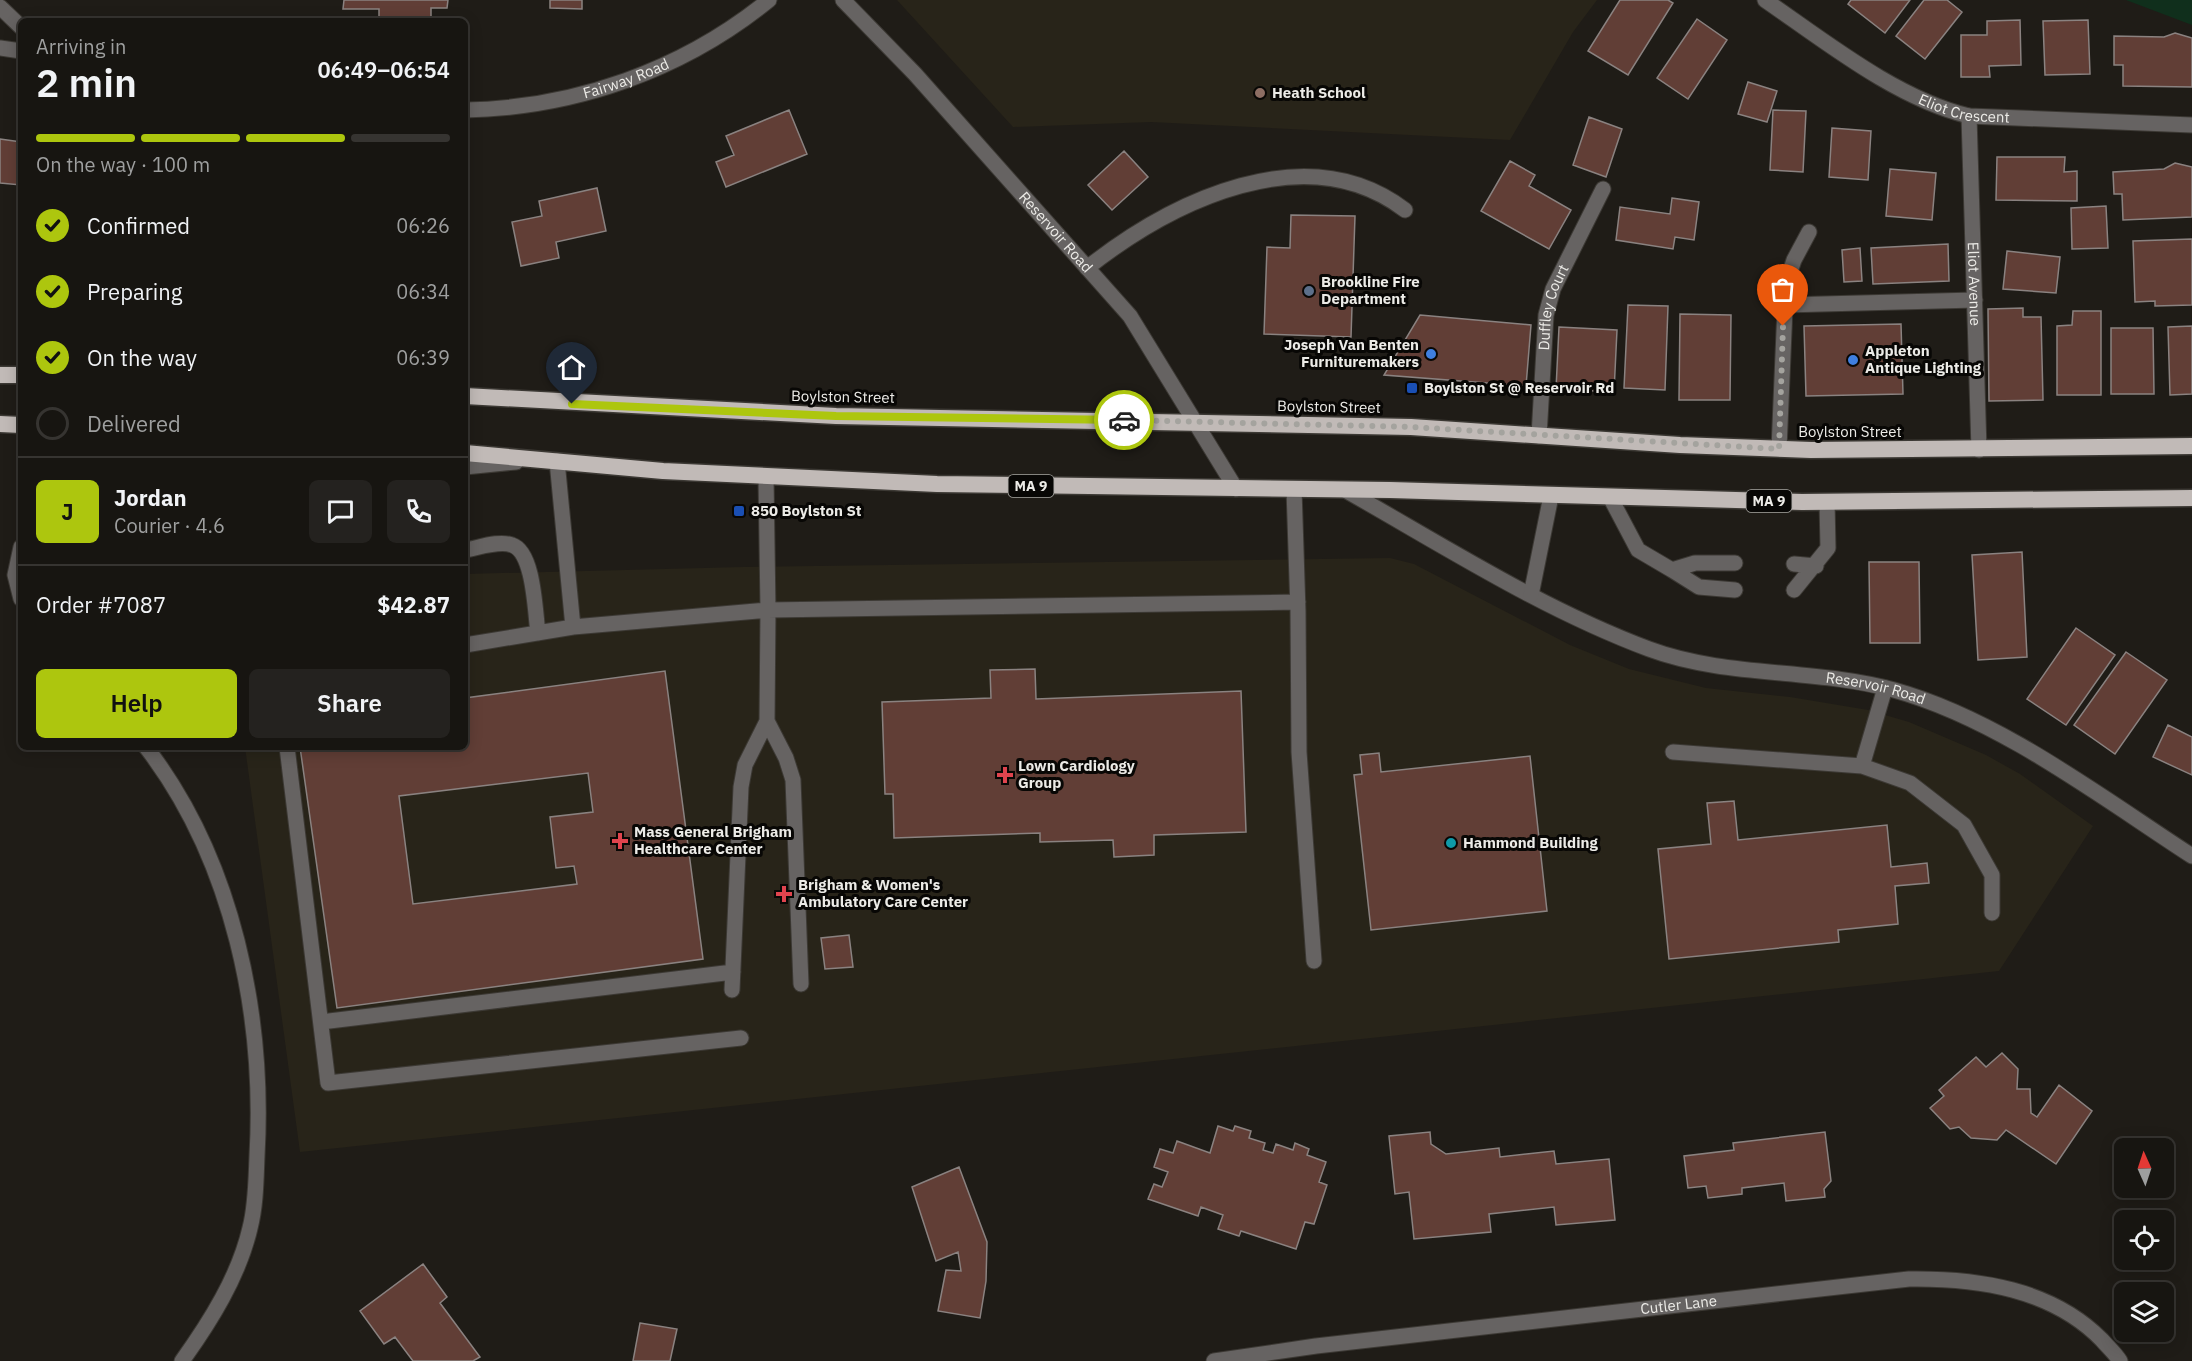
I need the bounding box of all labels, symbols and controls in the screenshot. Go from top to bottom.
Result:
text: Arriving in [36,33,126,60]
street label: Fairway Road [581,54,672,102]
text: 06:49–06:54 [317,55,450,84]
text: 2 min [36,57,137,108]
place label: Heath School [1272,83,1366,102]
marker: Heath School [1253,86,1267,100]
street label: Eliot Crescent [1916,89,2010,127]
text: On the way · 100 m [36,151,210,178]
street label: Reservoir Road [1015,188,1097,276]
icon: check [36,209,69,242]
text: Confirmed [87,211,190,240]
text: 06:26 [396,212,450,239]
street label: Eliot Avenue [1964,242,1985,326]
street label: Duffley Court [1534,261,1573,351]
pin [1757,264,1808,326]
place label: Brookline Fire Department [1321,272,1420,308]
icon: bag [1766,273,1799,306]
icon: check [36,275,69,308]
text: Preparing [87,277,182,306]
text: 06:34 [396,278,450,305]
marker: Brookline Fire Department [1302,284,1316,298]
place label: Joseph Van Benten Furnituremakers [1284,335,1419,371]
icon: check [36,341,69,374]
place label: Appleton Antique Lighting [1865,341,1982,377]
pin [546,342,597,404]
text: On the way [87,343,197,372]
text: 06:39 [396,344,450,371]
marker: Joseph Van Benten Furnituremakers [1424,347,1438,361]
icon: home [555,351,588,384]
marker: Appleton Antique Lighting [1846,353,1860,367]
place label: Boylston St @ Reservoir Rd [1424,378,1614,397]
marker: Boylston St @ Reservoir Rd [1405,381,1419,395]
street label: Boylston Street [791,386,895,407]
courier [1094,390,1154,450]
street label: Boylston Street [1277,396,1381,417]
icon: car [1108,404,1141,437]
text: Delivered [87,409,181,438]
street label: Boylston Street [1798,422,1902,441]
road number: MA 9 [1008,475,1054,497]
button: chat [309,480,372,543]
button: phone [387,480,450,543]
text: Jordan [114,483,187,512]
road number: MA 9 [1746,490,1792,512]
text: J [61,497,74,526]
place label: 850 Boylston St [751,501,862,520]
marker: 850 Boylston St [732,504,746,518]
text: Courier · 4.6 [114,512,225,539]
text: Order #7087 [36,590,166,619]
text: $42.87 [377,590,450,619]
street label: Reservoir Road [1825,668,1928,708]
button: Help [36,669,237,738]
button: Share [249,669,450,738]
place label: Lown Cardiology Group [1018,756,1135,792]
marker: Lown Cardiology Group [996,766,1014,784]
place label: Mass General Brigham Healthcare Center [634,822,792,858]
marker: Mass General Brigham Healthcare Center [611,832,629,850]
place label: Hammond Building [1463,833,1598,852]
marker: Hammond Building [1444,836,1458,850]
place label: Brigham & Women's Ambulatory Care Center [798,875,968,911]
marker: Brigham & Women's Ambulatory Care Center [775,885,793,903]
north arrow [2114,1138,2174,1198]
map controls [2114,1138,2174,1342]
button: locate [2114,1210,2174,1270]
button: layers [2114,1282,2174,1342]
street label: Cutler Lane [1639,1291,1718,1318]

